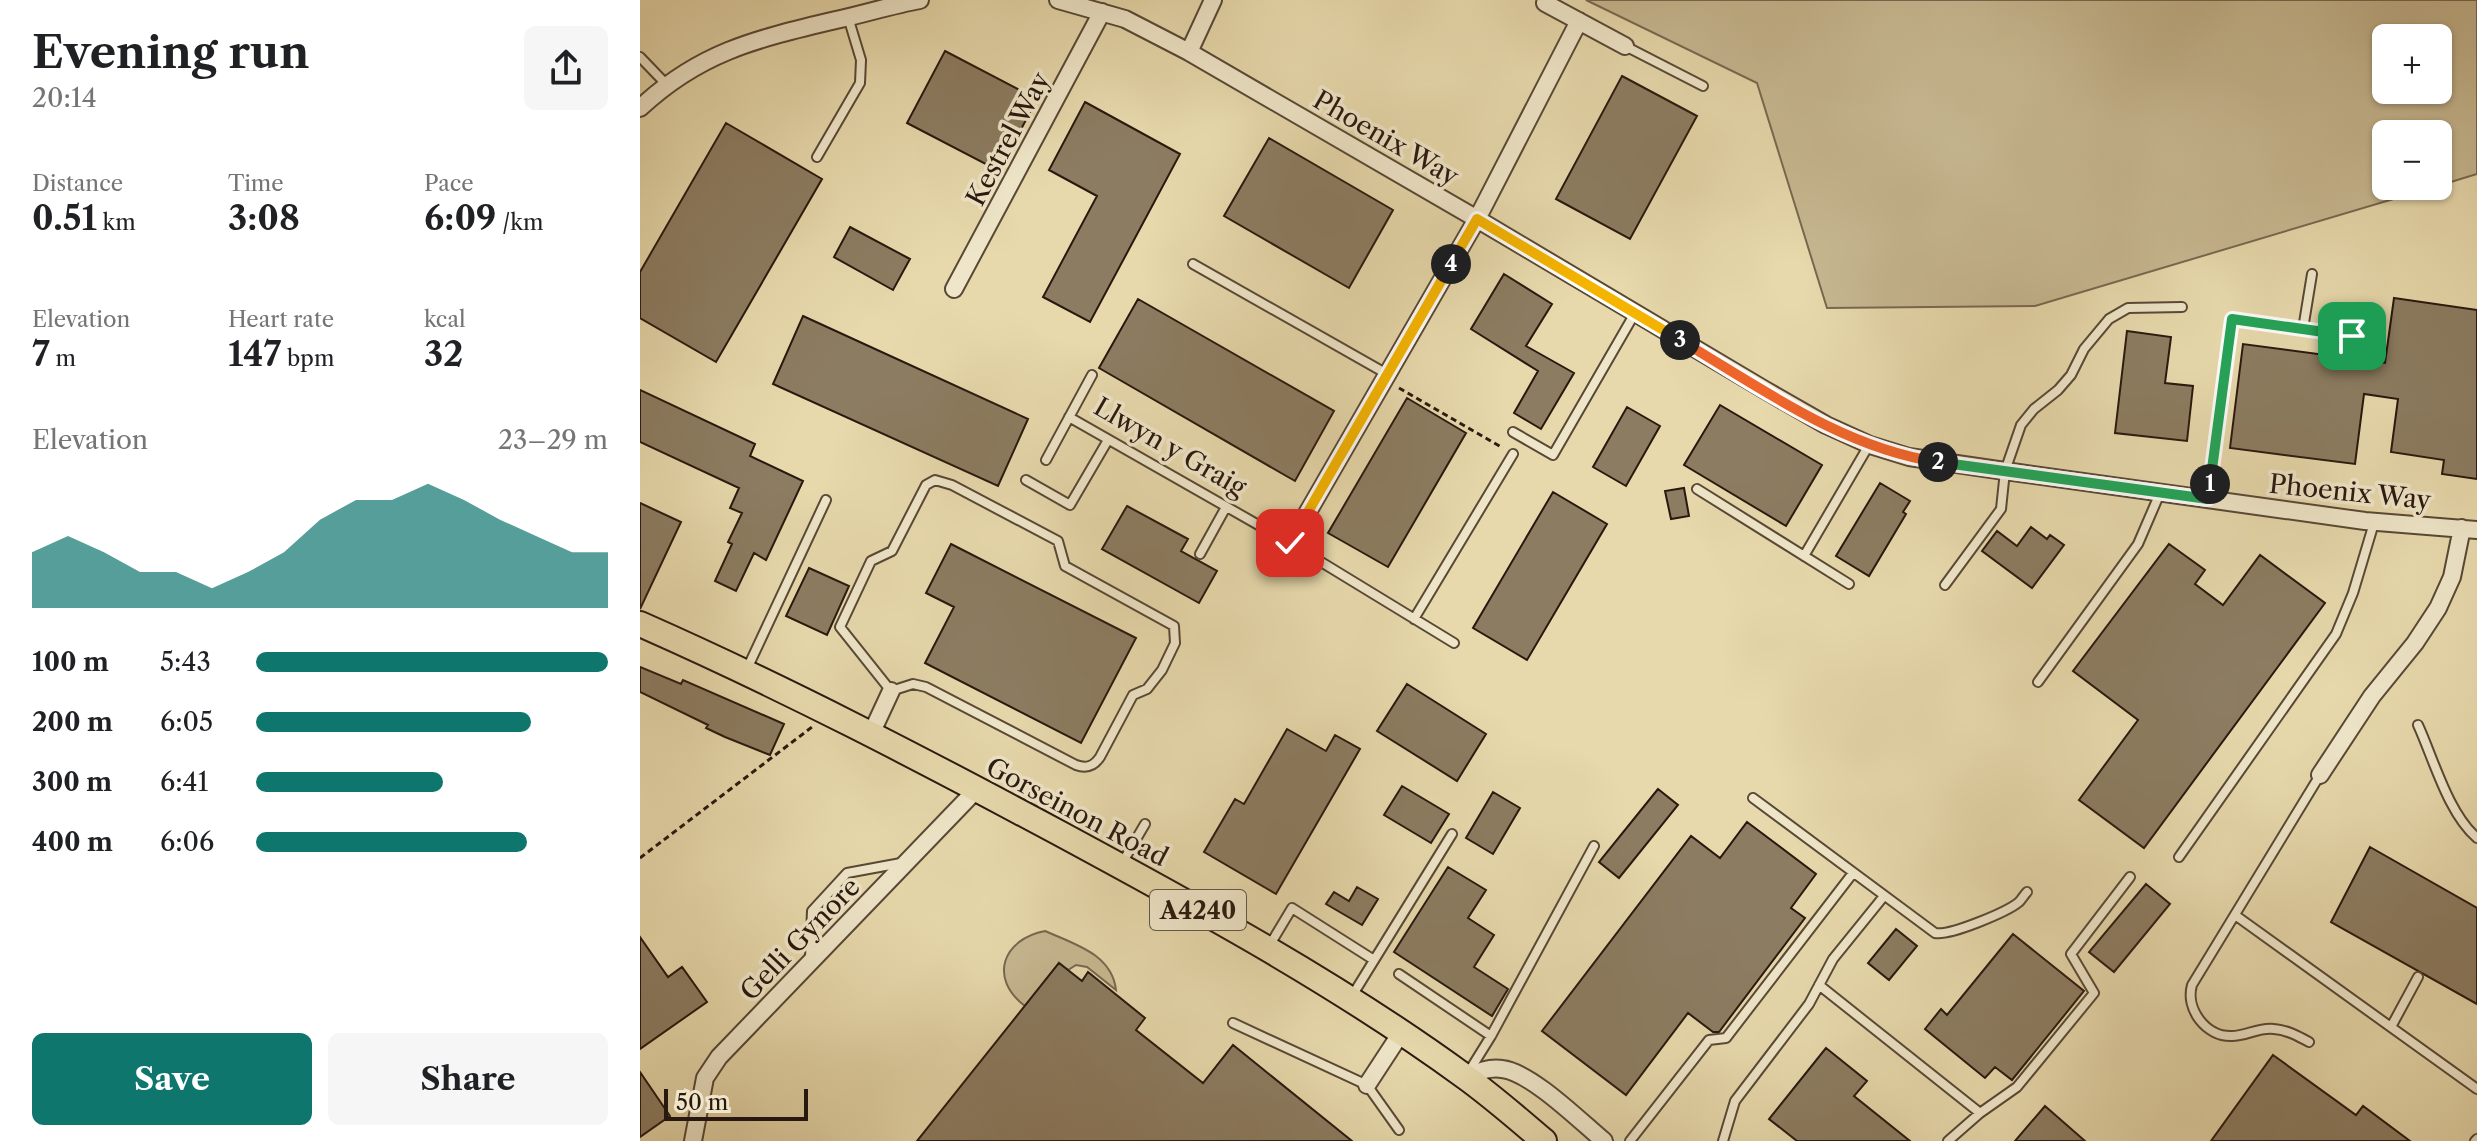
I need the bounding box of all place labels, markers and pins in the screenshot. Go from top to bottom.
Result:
pin: 4 [1431,244,1471,284]
pin [2318,302,2386,370]
pin: 3 [1660,320,1700,360]
pin: 2 [1918,442,1958,482]
pin: 1 [2190,464,2230,504]
pin [1256,509,1324,577]

